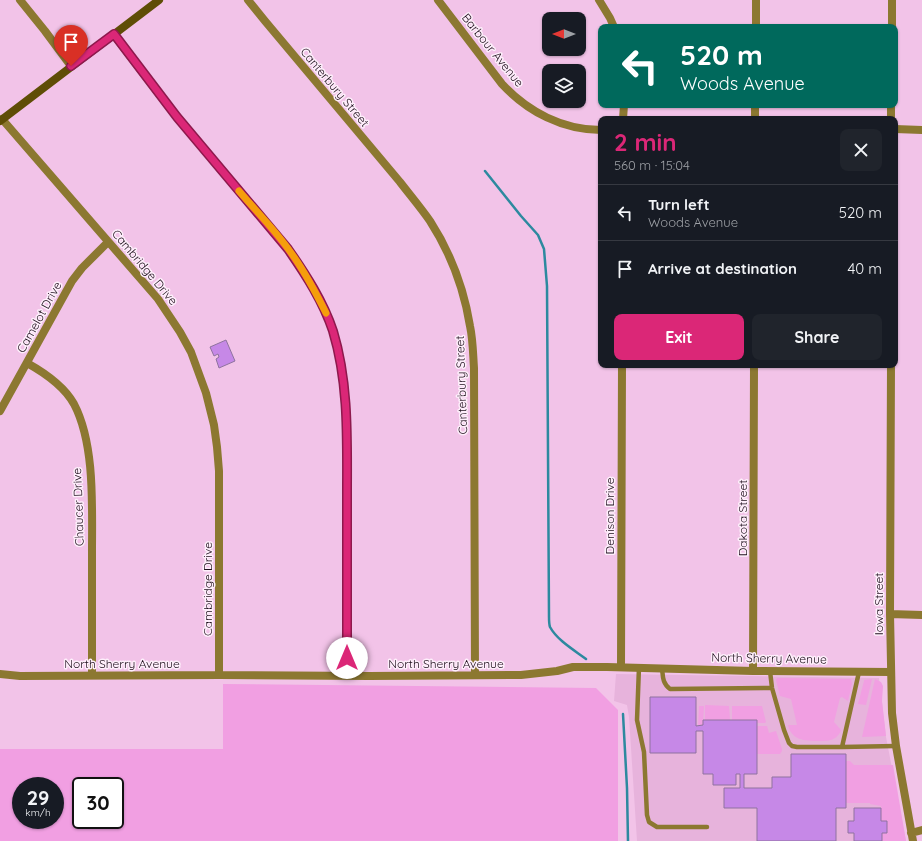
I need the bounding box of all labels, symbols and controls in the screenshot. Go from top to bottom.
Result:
street label: Barbour Avenue [459,10,527,90]
north arrow [542,12,586,56]
map controls [542,12,586,108]
pin [54,25,88,66]
icon: arrive [60,31,82,53]
text: 520 m [680,37,763,72]
icon: left [614,40,666,92]
street label: Canterbury Street [297,44,373,130]
button: layers [542,64,586,108]
text: Woods Avenue [680,72,805,95]
text: 2 min [614,127,676,157]
button: close [840,129,882,171]
text: 560 m · 15:04 [614,157,690,173]
text: Turn left [648,195,710,214]
icon: left [614,202,636,224]
text: 520 m [839,203,882,222]
text: Woods Avenue [648,214,738,230]
street label: Cambridge Drive [109,226,181,308]
icon: arrive [614,258,636,280]
text: Arrive at destination [648,259,797,278]
text: 40 m [847,259,882,278]
street label: Camelot Drive [13,279,65,355]
button: Exit [614,314,744,360]
button: Share [752,314,882,360]
street label: Canterbury Street [452,335,470,435]
street label: Chaucer Drive [69,467,87,546]
street label: Denison Drive [602,477,617,554]
street label: Dakota Street [735,480,750,556]
street label: Cambridge Drive [200,542,215,636]
street label: Iowa Street [871,573,886,635]
position arrow [326,637,368,679]
street label: North Sherry Avenue [711,649,827,667]
street label: North Sherry Avenue [64,656,180,671]
street label: North Sherry Avenue [388,656,504,671]
speed limit sign: 30 [72,777,124,829]
text: 29 [27,785,49,810]
text: km/h [25,806,51,819]

